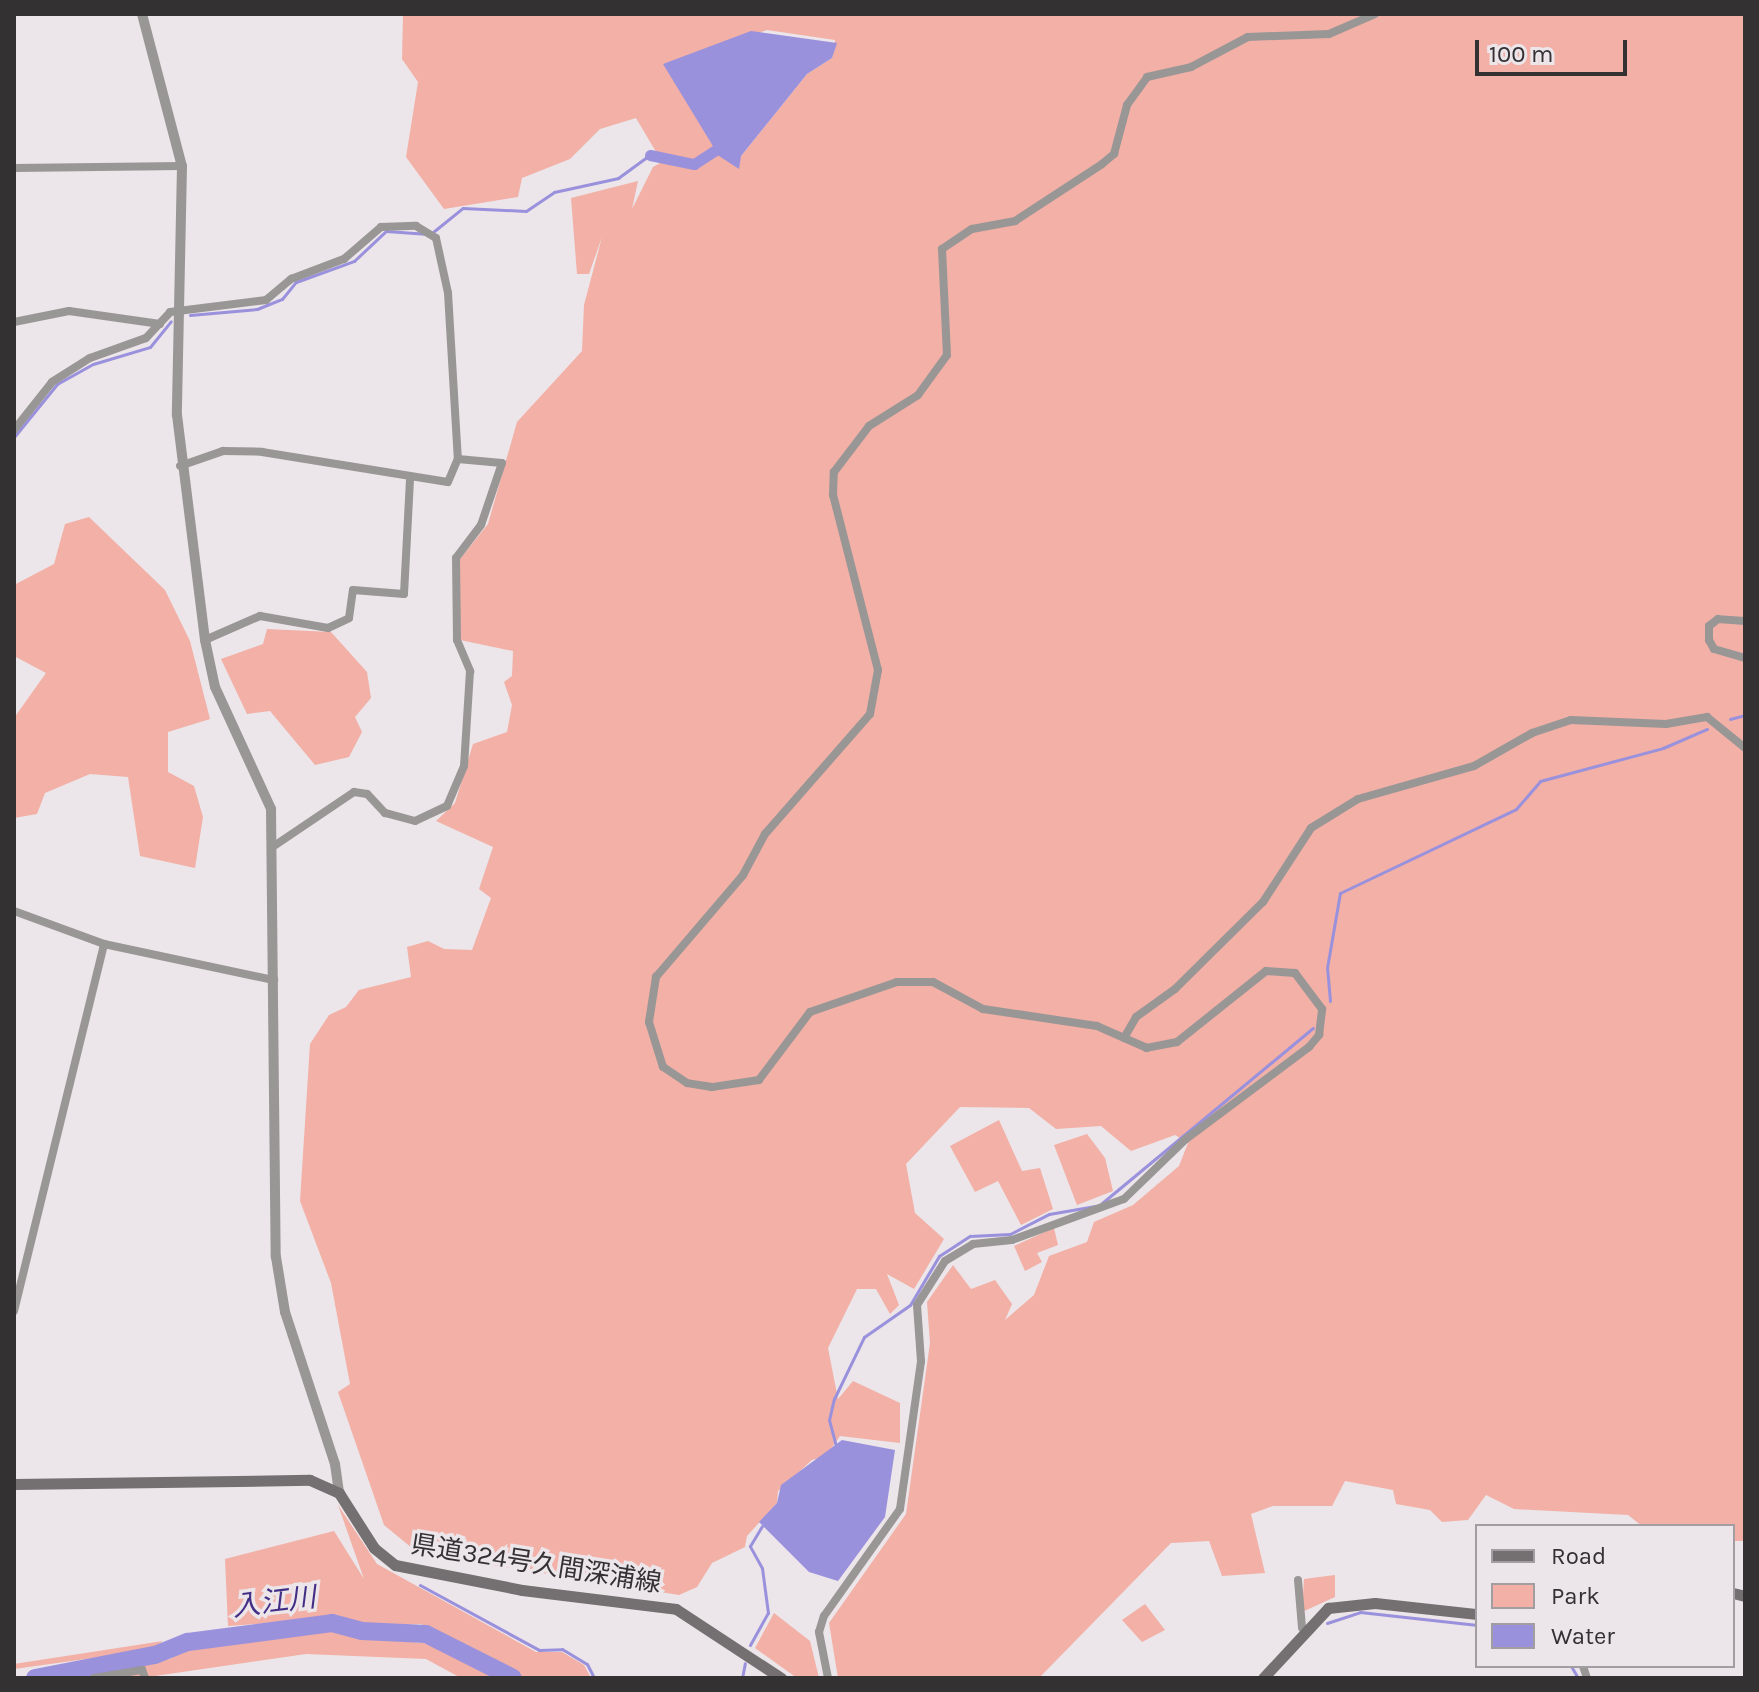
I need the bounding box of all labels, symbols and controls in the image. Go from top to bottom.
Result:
scale bar [1479,24,1631,74]
text: 100 m [1489,40,1554,68]
legend [1475,1524,1735,1668]
street label: 県道324号久間深浦線 [409,1529,663,1599]
text: Road [1551,1542,1606,1570]
water label: 入江川 [230,1580,318,1624]
text: Park [1551,1582,1600,1610]
text: Water [1551,1622,1615,1650]

